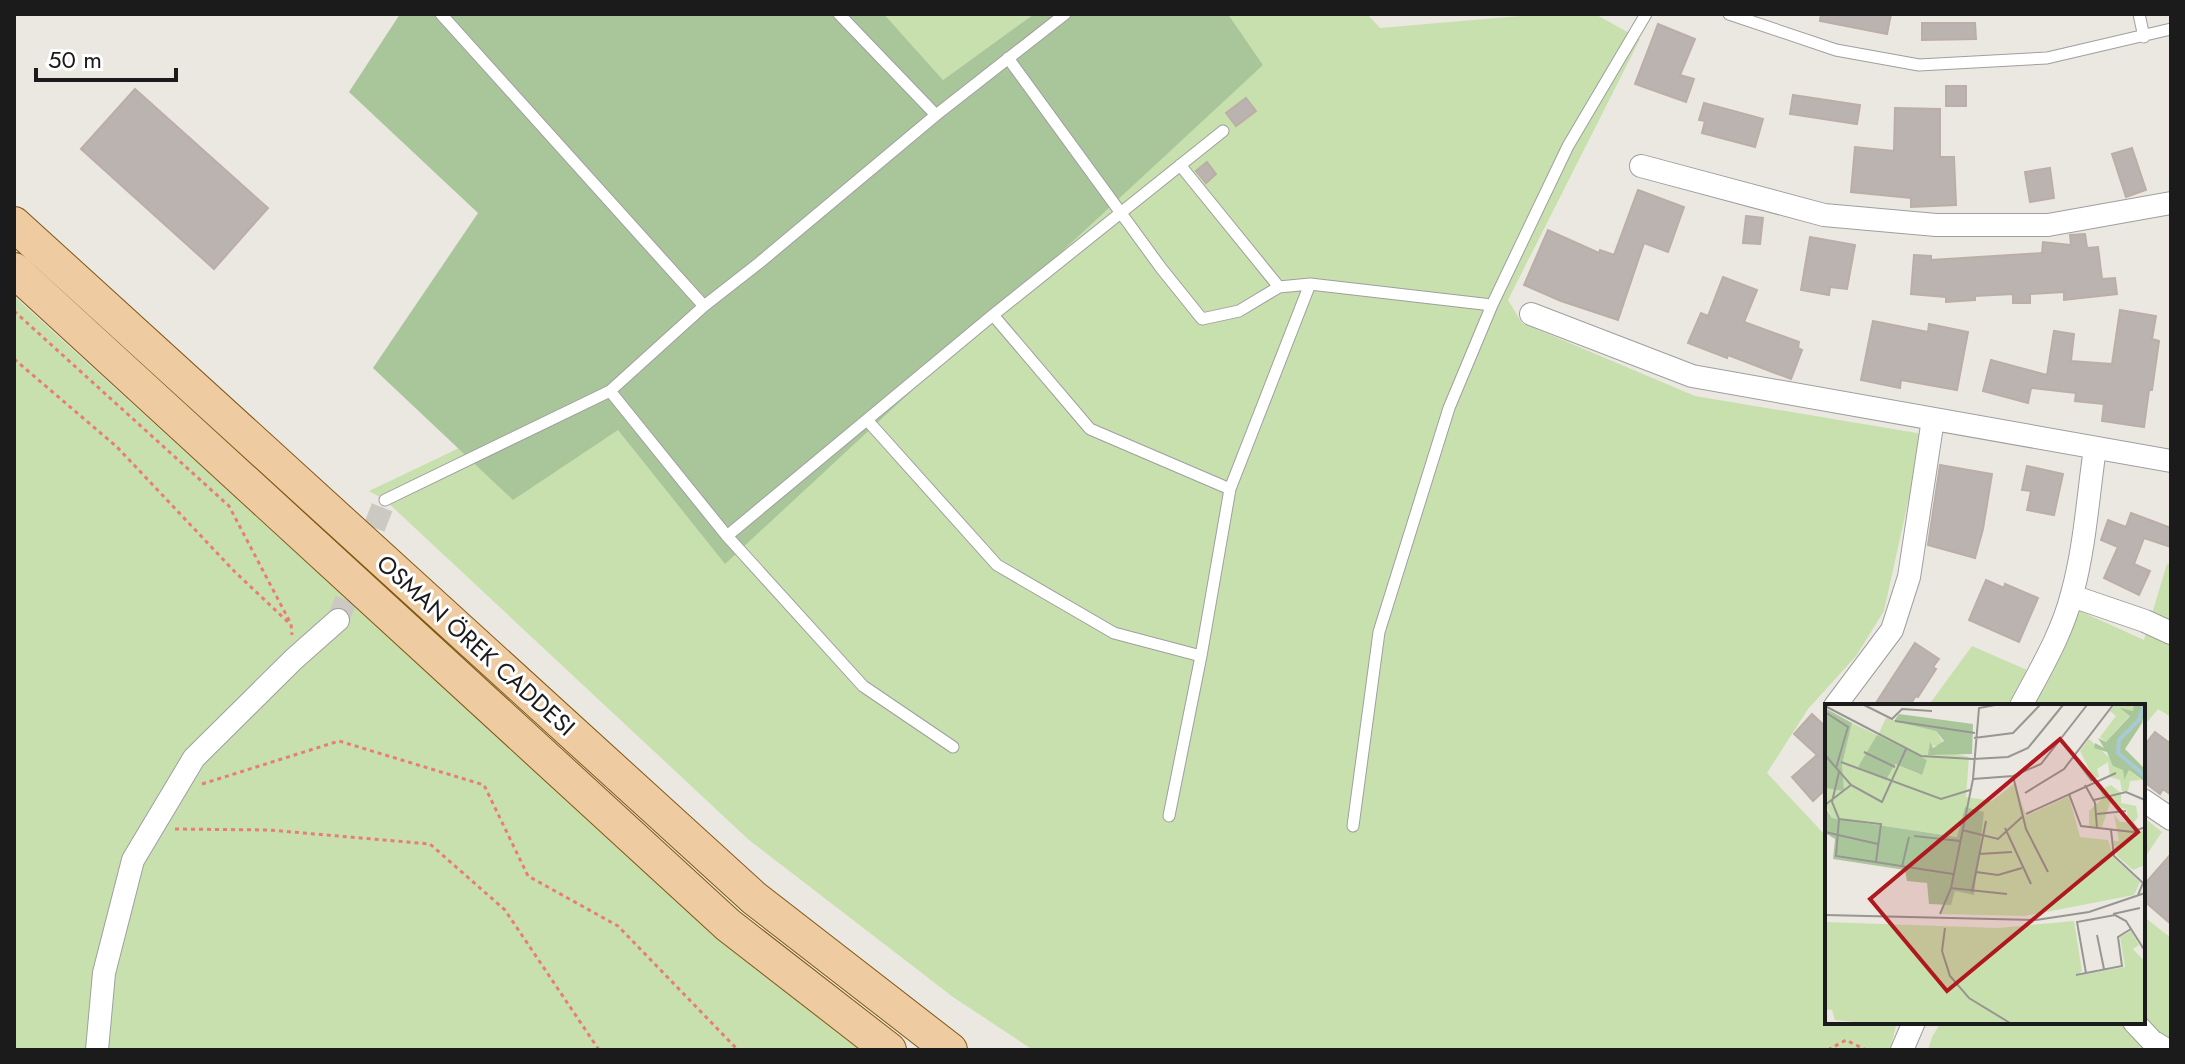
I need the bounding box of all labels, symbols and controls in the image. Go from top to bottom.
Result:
scale bar [36,32,176,82]
text: 50 m [48,42,102,77]
street label: OSMAN ÖREK CADDESI [369,546,583,744]
inset map [1825,704,2145,1024]

